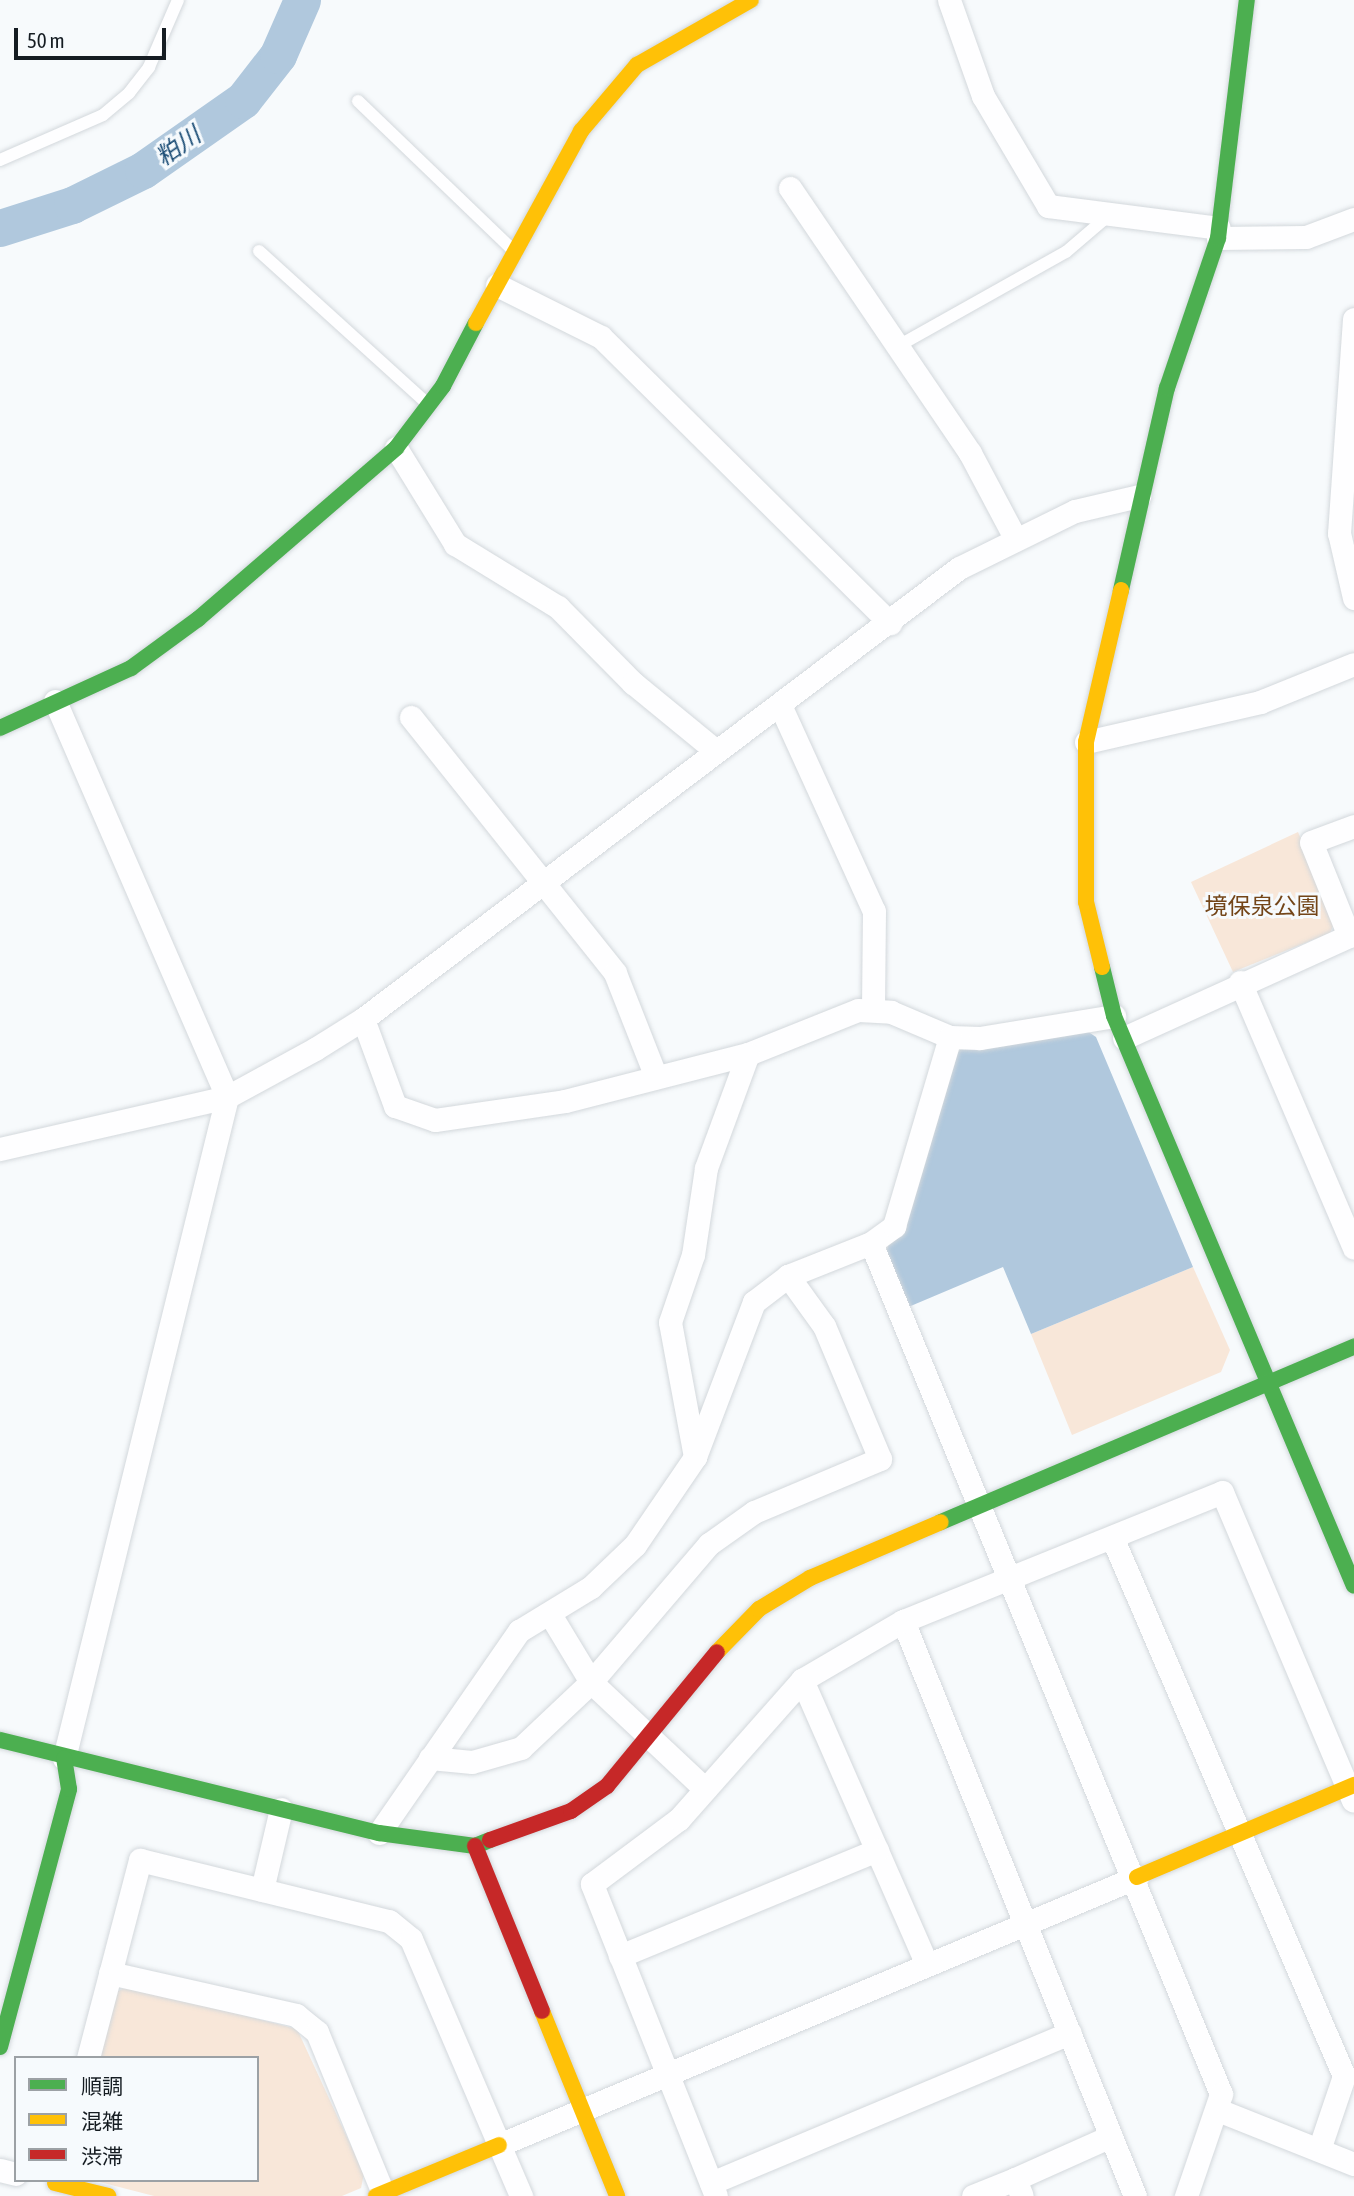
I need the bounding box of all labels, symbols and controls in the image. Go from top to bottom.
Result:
scale bar [18,14,170,58]
text: 50 m [27,28,65,52]
water label: 粕川 [150,120,206,172]
park label: 境保泉公園 [1205,892,1319,920]
legend [14,2056,259,2182]
text: 順調 [81,2074,123,2098]
text: 混雑 [81,2109,123,2133]
text: 渋滞 [81,2144,123,2168]

